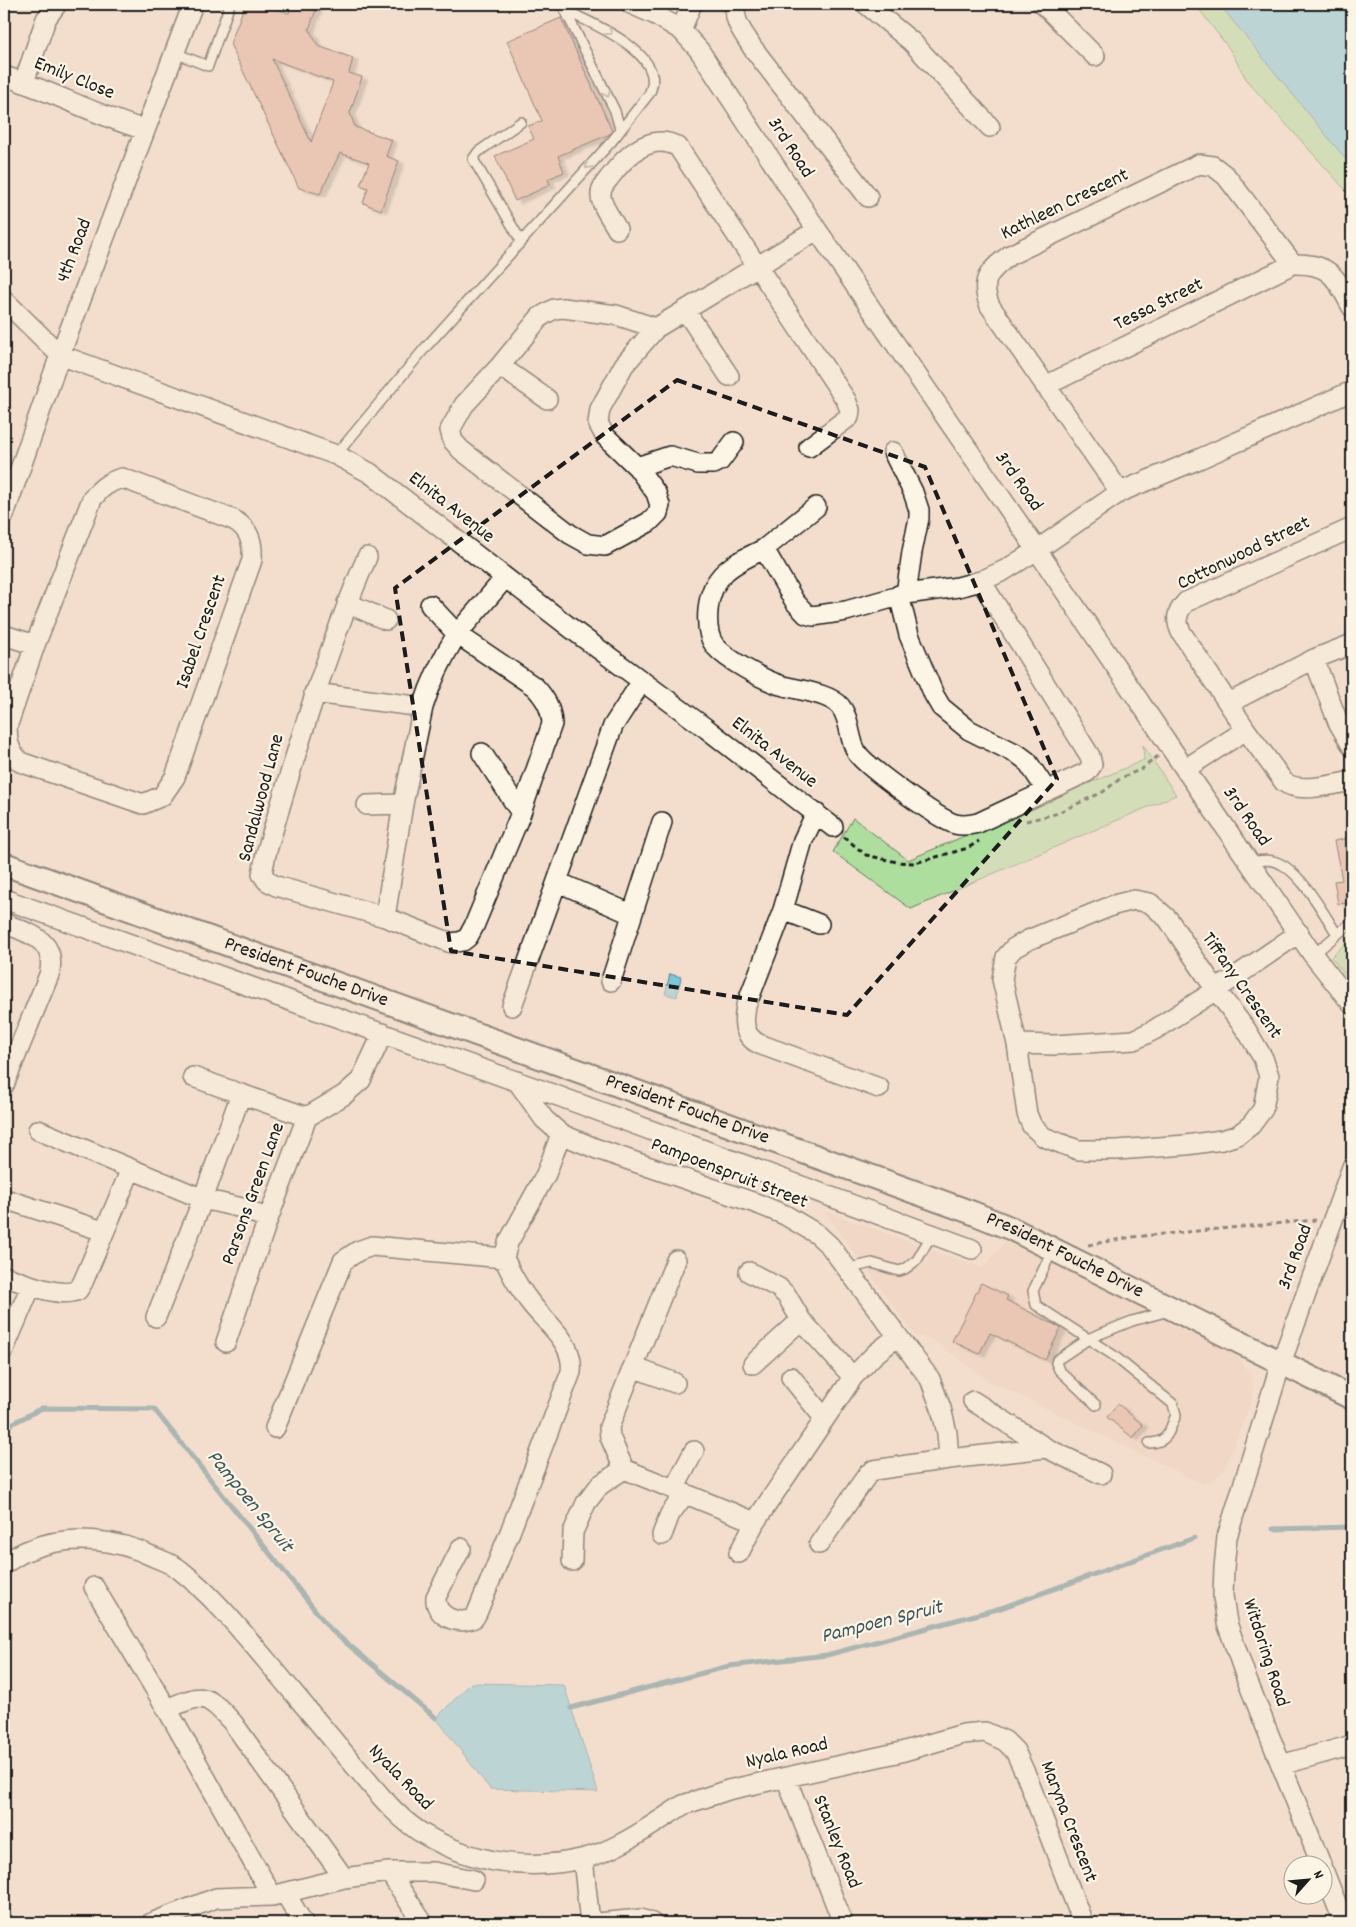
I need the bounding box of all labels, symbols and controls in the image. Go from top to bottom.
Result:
one-way arrow [604,26,613,35]
street label: Emily Close [29,50,119,108]
one-way arrow [601,89,611,98]
street label: 3rd Road [760,112,820,184]
one-way arrow [585,160,594,169]
street label: Kathleen Crescent [996,162,1134,248]
street label: 4th Road [50,215,100,287]
street label: Tessa Street [1110,271,1208,339]
street label: 3rd Road [987,446,1049,518]
street label: Elnita Avenue [402,465,500,551]
street label: Cottonwood Street [1173,510,1315,598]
street label: Isabel Crescent [169,571,235,693]
street label: Elnita Avenue [725,710,823,796]
street label: Sandalwood Lane [231,731,293,865]
street label: 3rd Road [1215,781,1277,853]
street label: Tiffany Crescent [1194,927,1288,1045]
street label: President Fouche Drive [220,930,392,1015]
street label: President Fouche Drive [601,1068,773,1152]
street label: Parsons Green Lane [215,1119,293,1269]
street label: Pampoenspruit Street [646,1131,812,1217]
street label: President Fouche Drive [981,1206,1148,1306]
street label: 3rd Road [1271,1220,1321,1294]
water label: Pampoen Spruit [198,1444,301,1561]
water label: Pampoen Spruit [818,1593,948,1653]
street label: Witdoring Road [1234,1595,1296,1711]
street label: Nyala Road [743,1731,831,1777]
street label: Nyala Road [361,1738,439,1818]
street label: Maryna Crescent [1032,1757,1104,1887]
street label: Stanley Road [805,1791,867,1893]
north arrow [1284,1854,1334,1904]
text: N [1307,1867,1328,1883]

